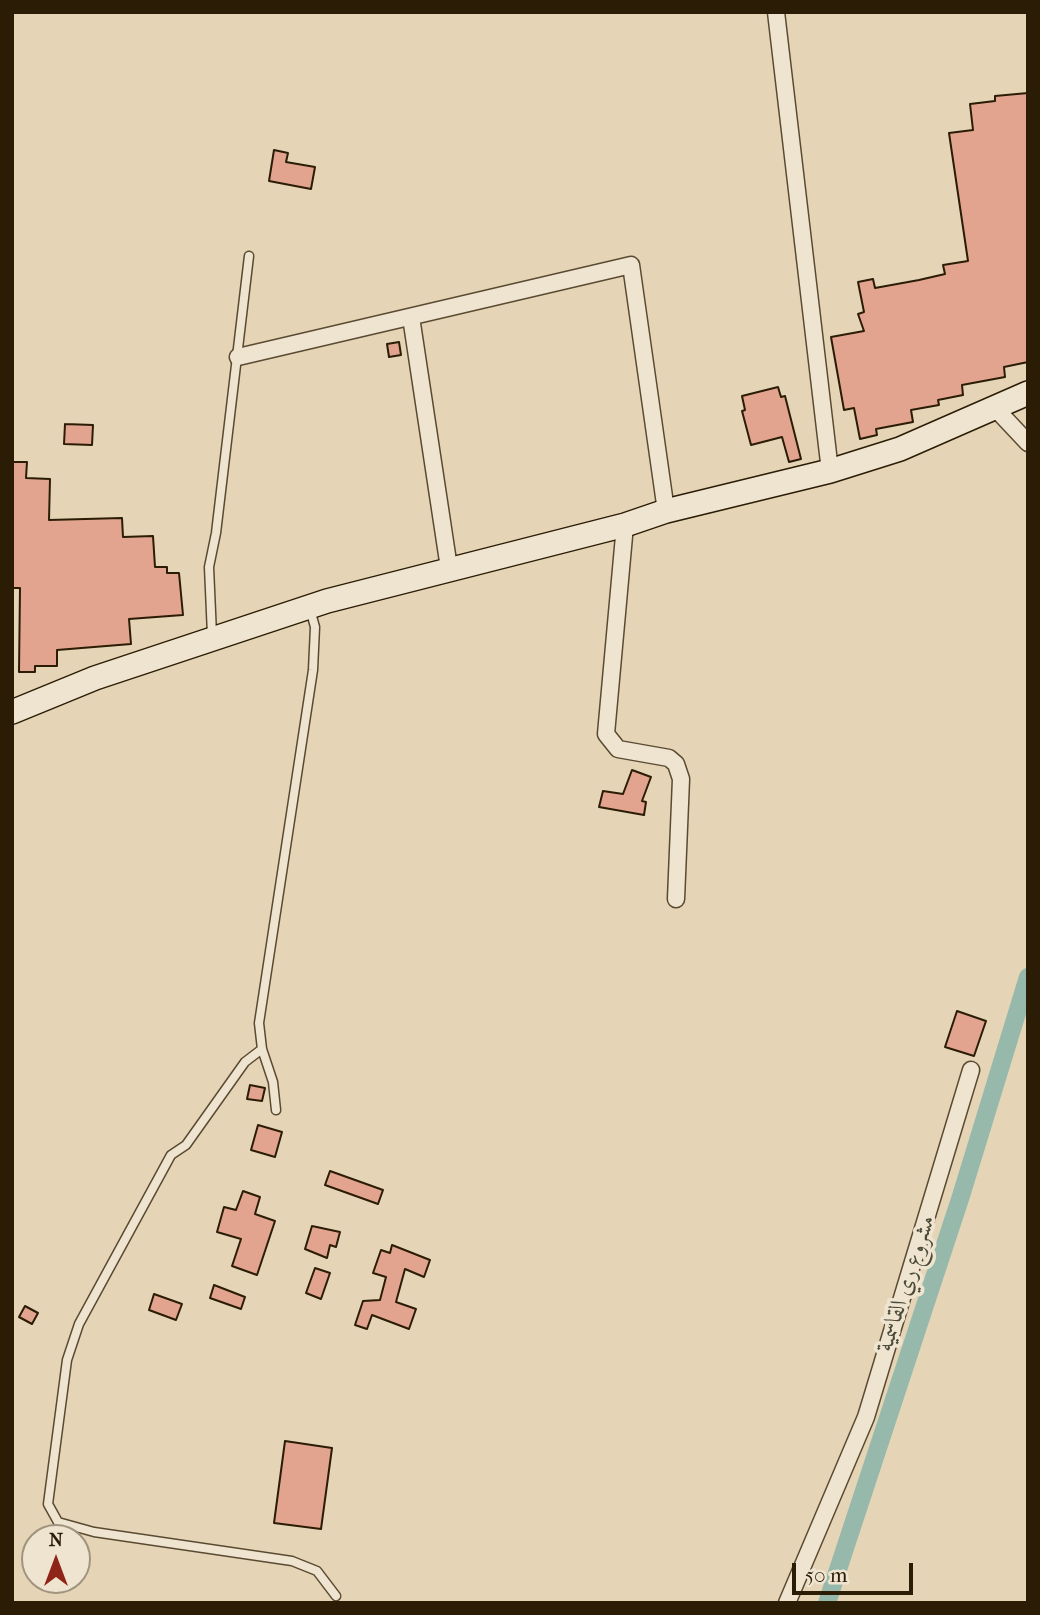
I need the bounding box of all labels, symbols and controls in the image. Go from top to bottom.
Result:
water label: مشروع ري القاسمية [872,1211,942,1355]
north arrow [21,1524,91,1594]
text: N [49,1529,63,1551]
scale bar [795,1548,916,1592]
text: 50 m [805,1563,848,1587]

